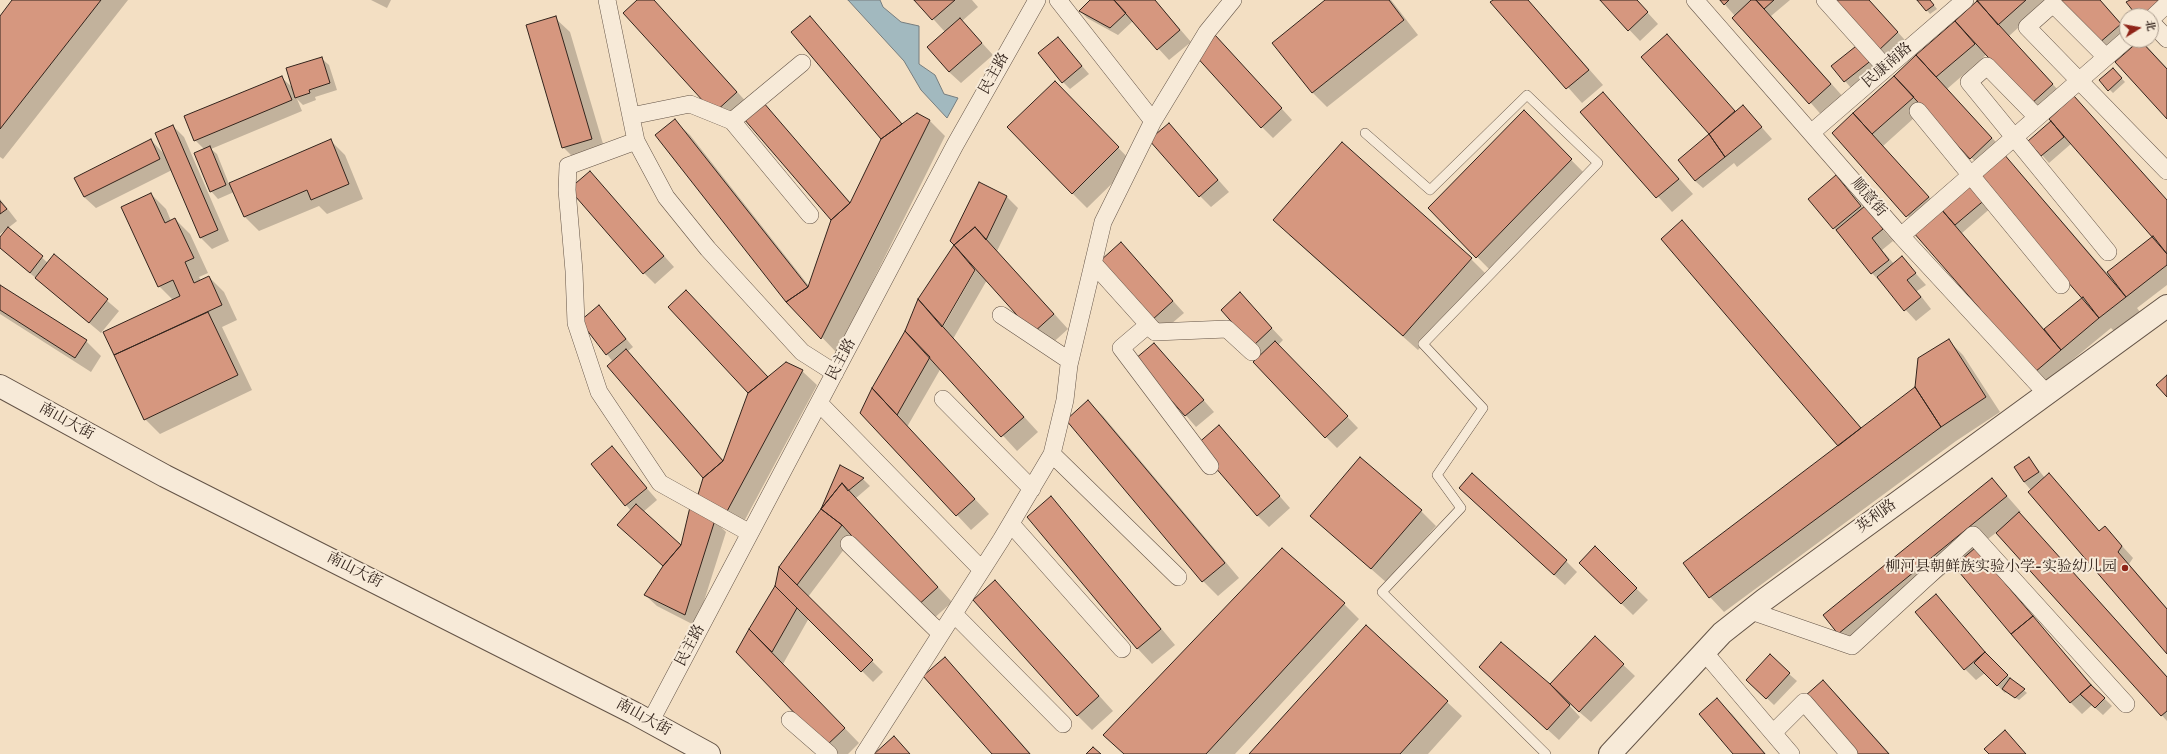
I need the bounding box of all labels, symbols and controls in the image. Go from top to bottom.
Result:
north arrow [2119,8,2159,48]
text: 北 [2142,19,2158,33]
street label: 民康南路 [1859,40,1917,92]
street label: 民主路 [976,50,1014,98]
street label: 顺意街 [1846,175,1890,221]
street label: 民主路 [823,336,861,384]
street label: 南山大街 [35,400,97,444]
street label: 英利路 [1854,496,1900,538]
street label: 南山大街 [323,549,385,593]
place label: 柳河县朝鲜族实验小学-实验幼儿园 [1885,559,2117,577]
marker: 柳河县朝鲜族实验小学-实验幼儿园 [2120,563,2130,573]
street label: 民主路 [672,622,710,670]
street label: 南山大街 [612,696,674,740]

